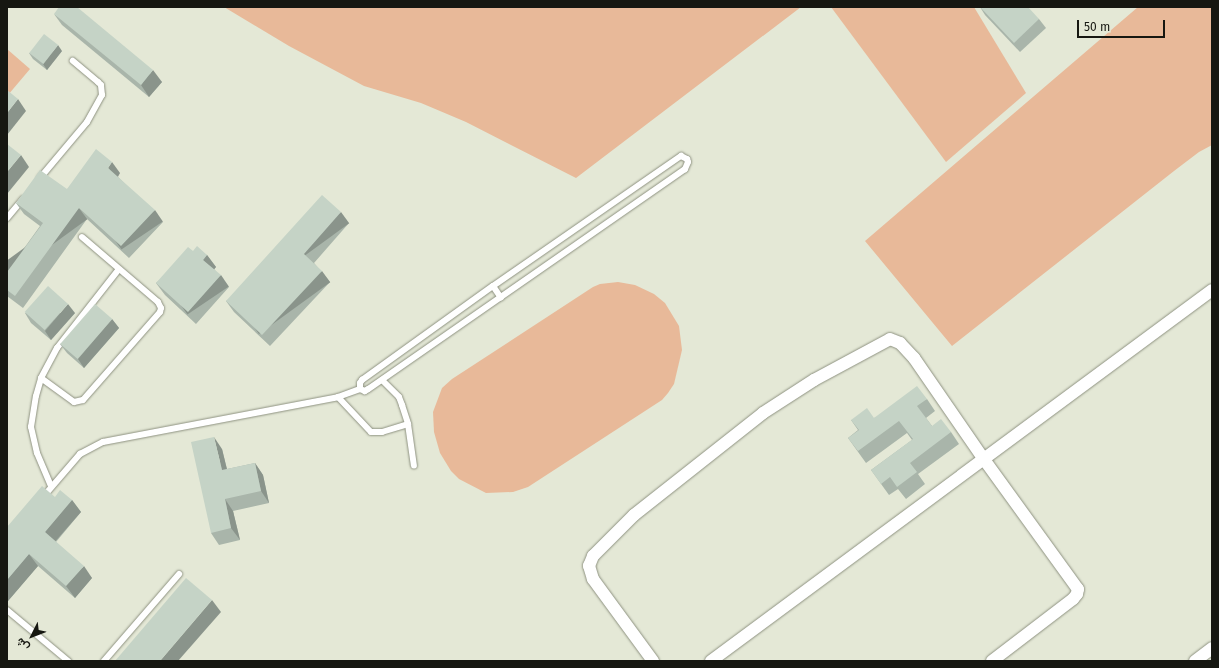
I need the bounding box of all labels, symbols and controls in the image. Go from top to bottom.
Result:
scale bar [1079,12,1167,38]
text: 50 m [1084,20,1110,34]
north arrow [12,616,52,656]
text: ش [13,635,32,654]

